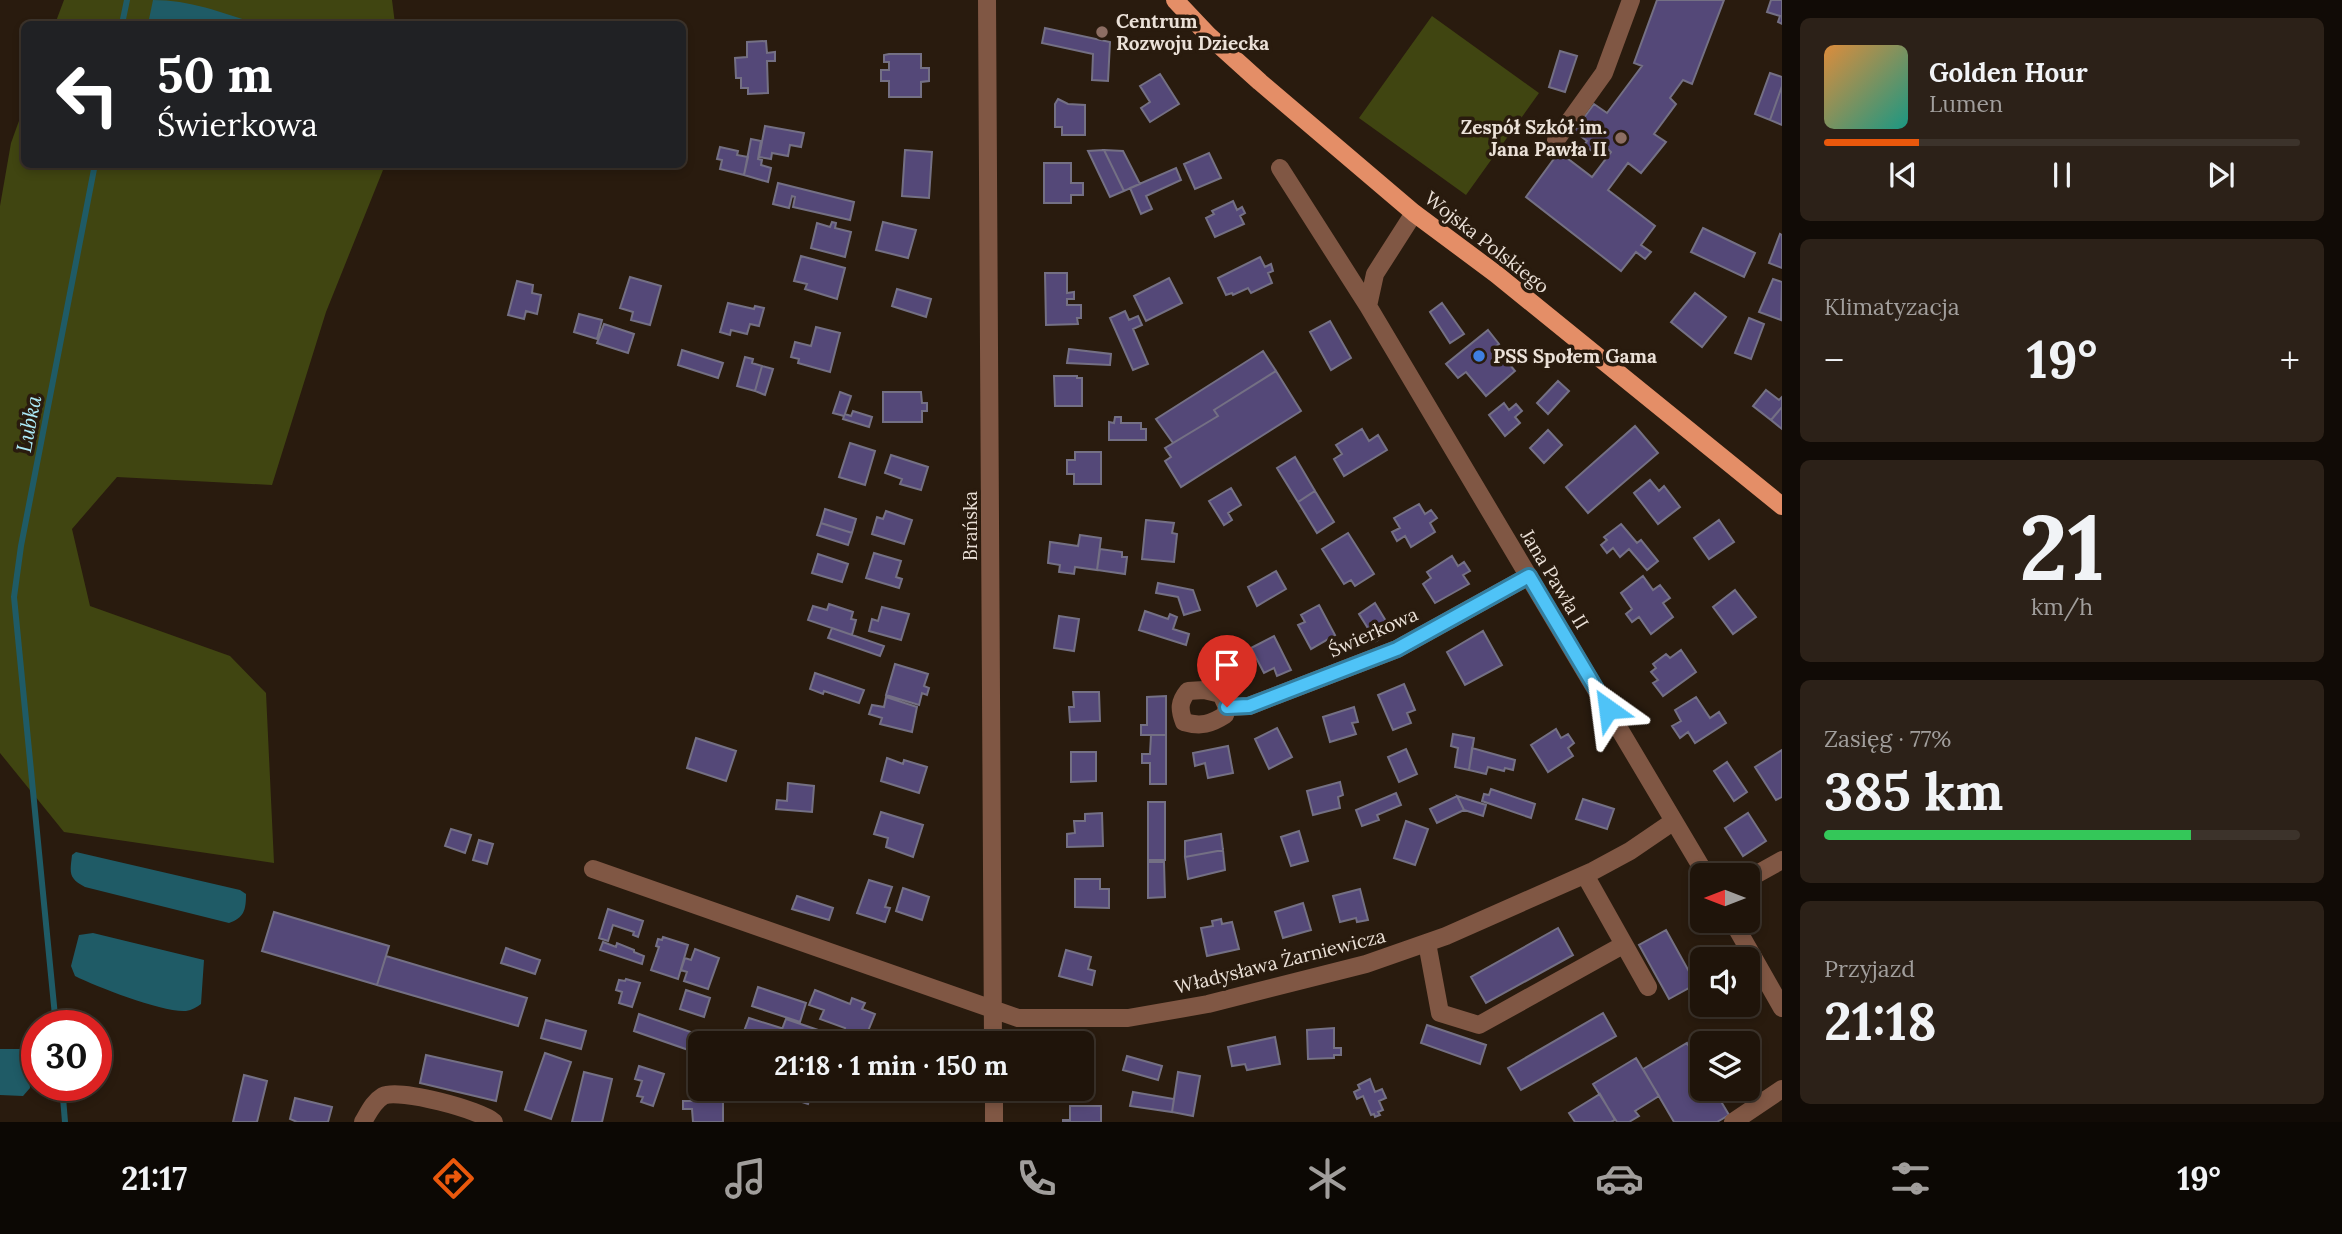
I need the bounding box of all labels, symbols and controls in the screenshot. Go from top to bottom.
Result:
place label: Centrum Rozwoju Dziecka [1116,9,1269,55]
marker: Centrum Rozwoju Dziecka [1094,24,1110,40]
text: 50 m [157,43,273,105]
icon: left [42,49,133,140]
text: Golden Hour [1929,56,2088,89]
text: Lumen [1929,89,2003,118]
text: Świerkowa [157,104,318,145]
place label: Zespół Szkół im. Jana Pawła II [1461,115,1607,161]
marker: Zespół Szkół im. Jana Pawła II [1613,130,1629,146]
icon: previous [1884,156,1922,194]
icon: pause [2043,156,2081,194]
icon: next [2202,156,2240,194]
street label: Wojska Polskiego [1420,186,1554,298]
text: Klimatyzacja [1824,292,1960,321]
text: 19° [2027,326,2097,392]
text: − [1824,336,1844,384]
text: + [2280,336,2300,384]
place label: PSS Społem Gama [1493,344,1657,368]
marker: PSS Społem Gama [1471,348,1487,364]
water label: Lubka [10,393,47,455]
text: 21 [2019,488,2105,605]
street label: Brańska [958,491,982,561]
street label: Jana Pawła II [1515,524,1594,633]
text: km/h [2031,592,2093,621]
street label: Świerkowa [1324,602,1422,662]
pin [1197,635,1257,707]
icon: arrive [1208,646,1246,684]
position arrow [1571,672,1645,746]
text: Zasięg · 77% [1824,724,1951,753]
text: 385 km [1824,758,2003,824]
north arrow [1690,863,1760,933]
map controls [1690,863,1760,1101]
street label: Władysława Żarniewicza [1172,923,1388,999]
button: sound [1690,947,1760,1017]
text: Przyjazd [1824,954,1915,983]
text: 21:18 [1824,988,1937,1054]
speed limit sign: 30 [21,1010,112,1101]
button: layers [1690,1031,1760,1101]
text: 21:18 · 1 min · 150 m [774,1049,1008,1082]
icon: directions [429,1154,478,1203]
icon: music [721,1154,770,1203]
icon: phone [1012,1154,1061,1203]
icon: climate [1303,1154,1352,1203]
icon: car [1595,1154,1644,1203]
icon: filters [1886,1154,1935,1203]
text: 21:17 [121,1158,187,1199]
text: 19° [2177,1158,2221,1199]

